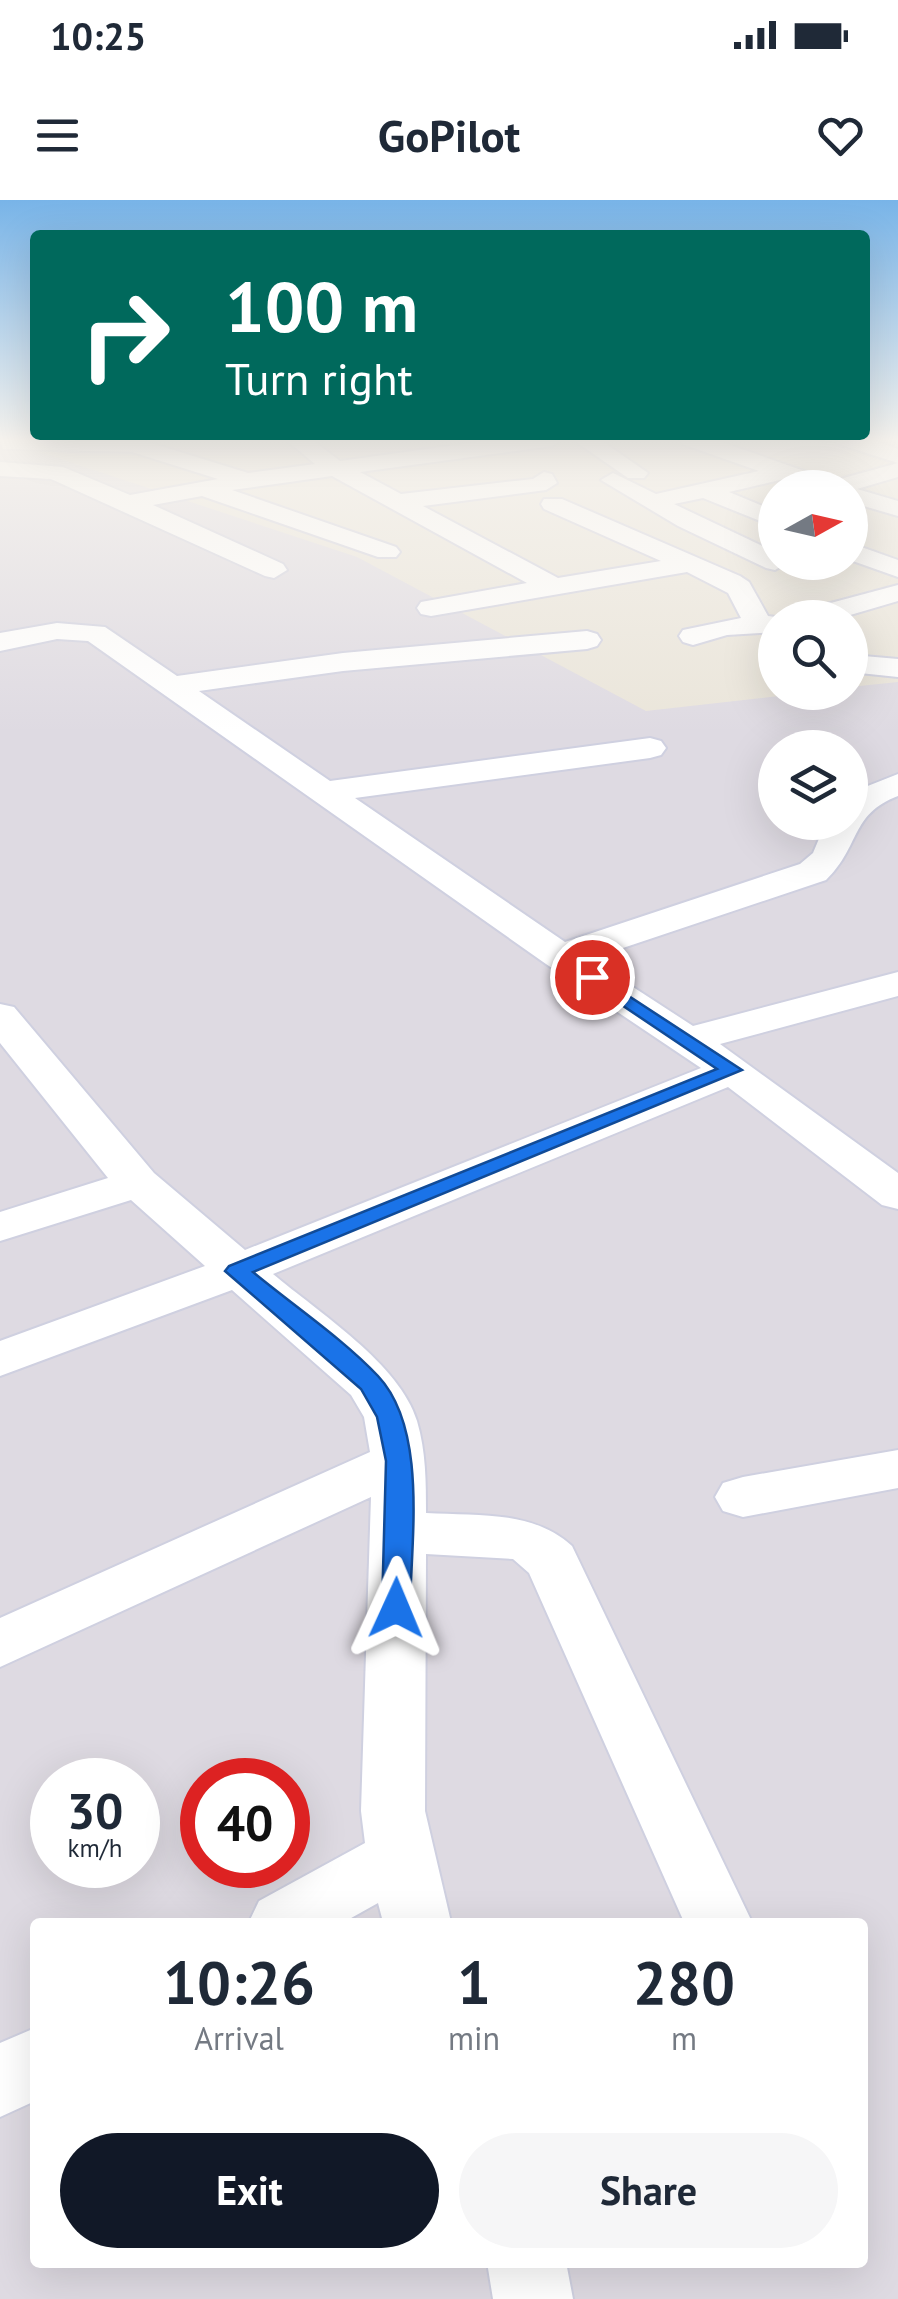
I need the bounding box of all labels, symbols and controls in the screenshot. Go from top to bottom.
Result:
text: 10:25 [50,11,146,60]
text: GoPilot [378,106,520,164]
icon: menu [30,108,85,163]
icon: heart [813,108,868,163]
text: 100 m [225,261,418,351]
icon: right [60,270,190,400]
text: Turn right [225,349,413,407]
north arrow [758,470,868,580]
map controls [758,470,868,840]
button: search [758,600,868,710]
button: layers [758,730,868,840]
pin [550,935,635,1020]
icon: arrive [565,950,620,1005]
position arrow [344,1556,448,1660]
speed limit sign: 40 [180,1758,310,1888]
text: 30 [67,1778,123,1843]
text: km/h [68,1832,122,1864]
text: 10:26 [163,1943,315,2021]
text: 1 [457,1943,491,2021]
text: 280 [633,1943,735,2021]
text: Arrival [194,2017,284,2059]
text: min [448,2017,500,2059]
text: m [671,2017,697,2059]
button: Exit [60,2133,439,2248]
button: Share [459,2133,838,2248]

